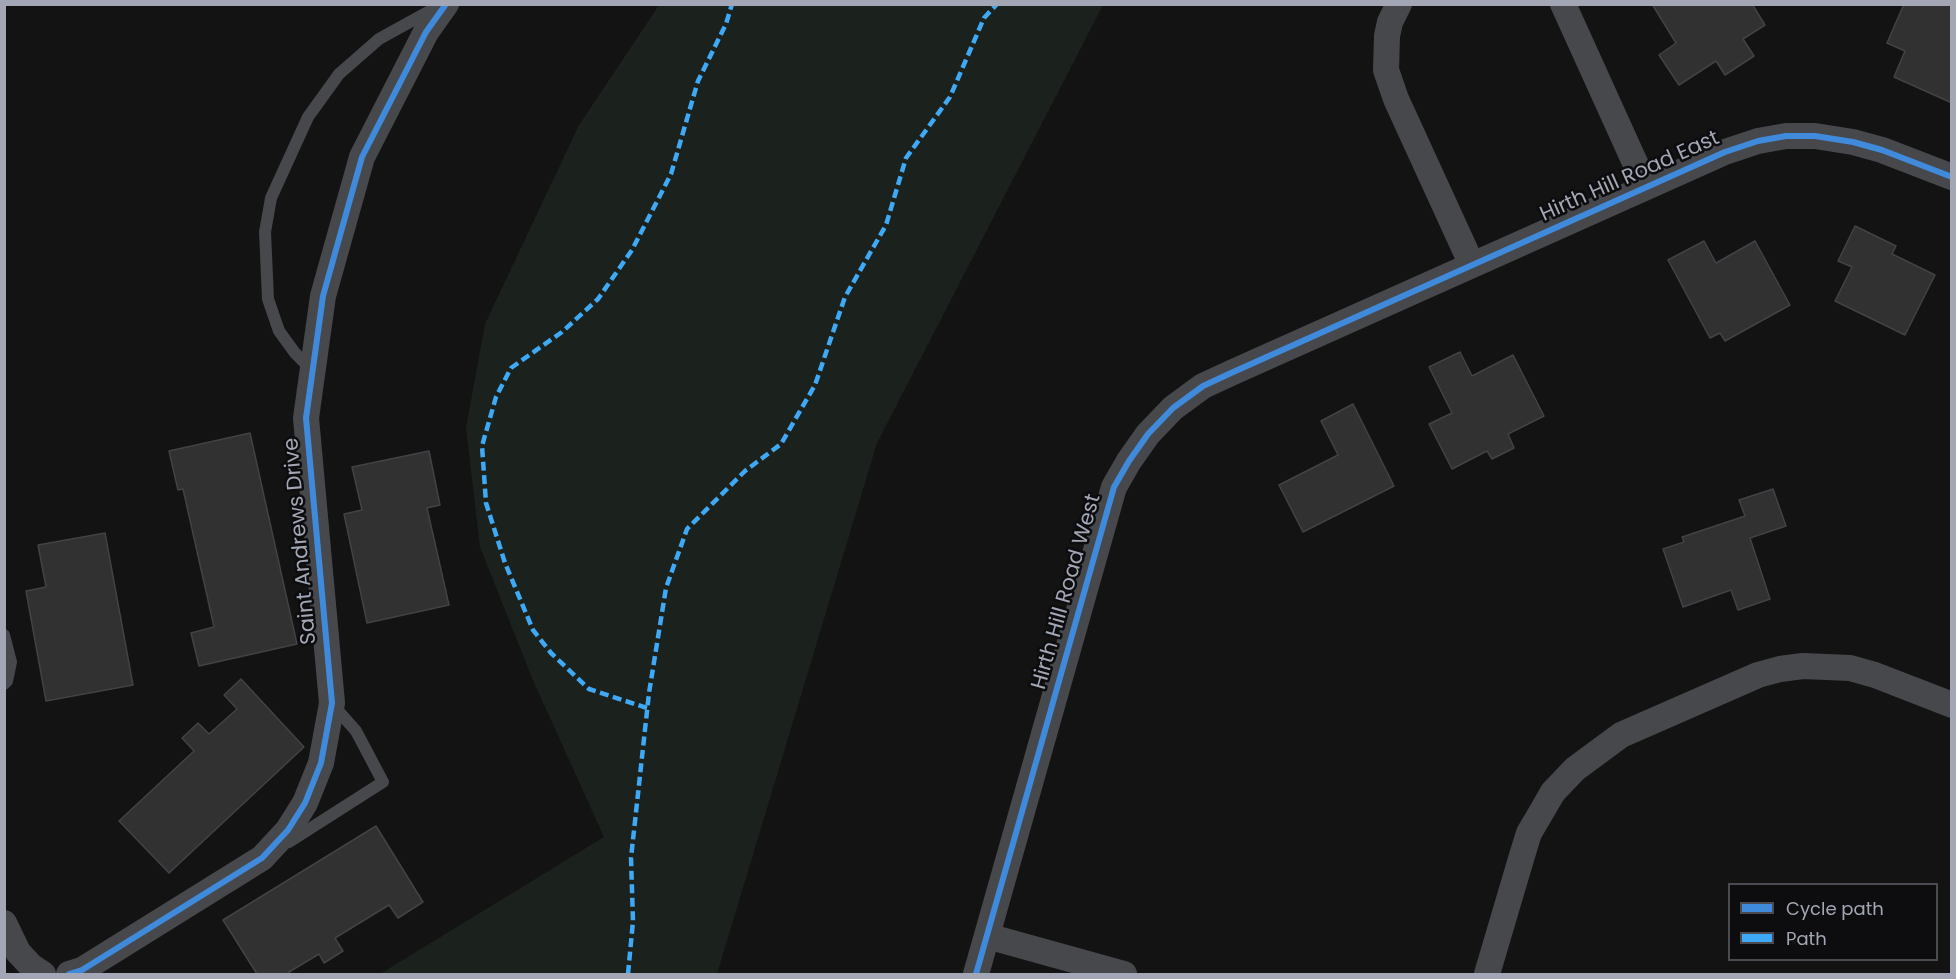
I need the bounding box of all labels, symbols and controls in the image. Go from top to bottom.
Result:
street label: Hirth Hill Road East [1536,126,1724,228]
street label: Saint Andrews Drive [279,437,323,645]
street label: Hirth Hill Road West [1027,491,1107,693]
legend [1728,883,1938,961]
text: Cycle path [1786,896,1884,921]
text: Path [1786,926,1827,951]

